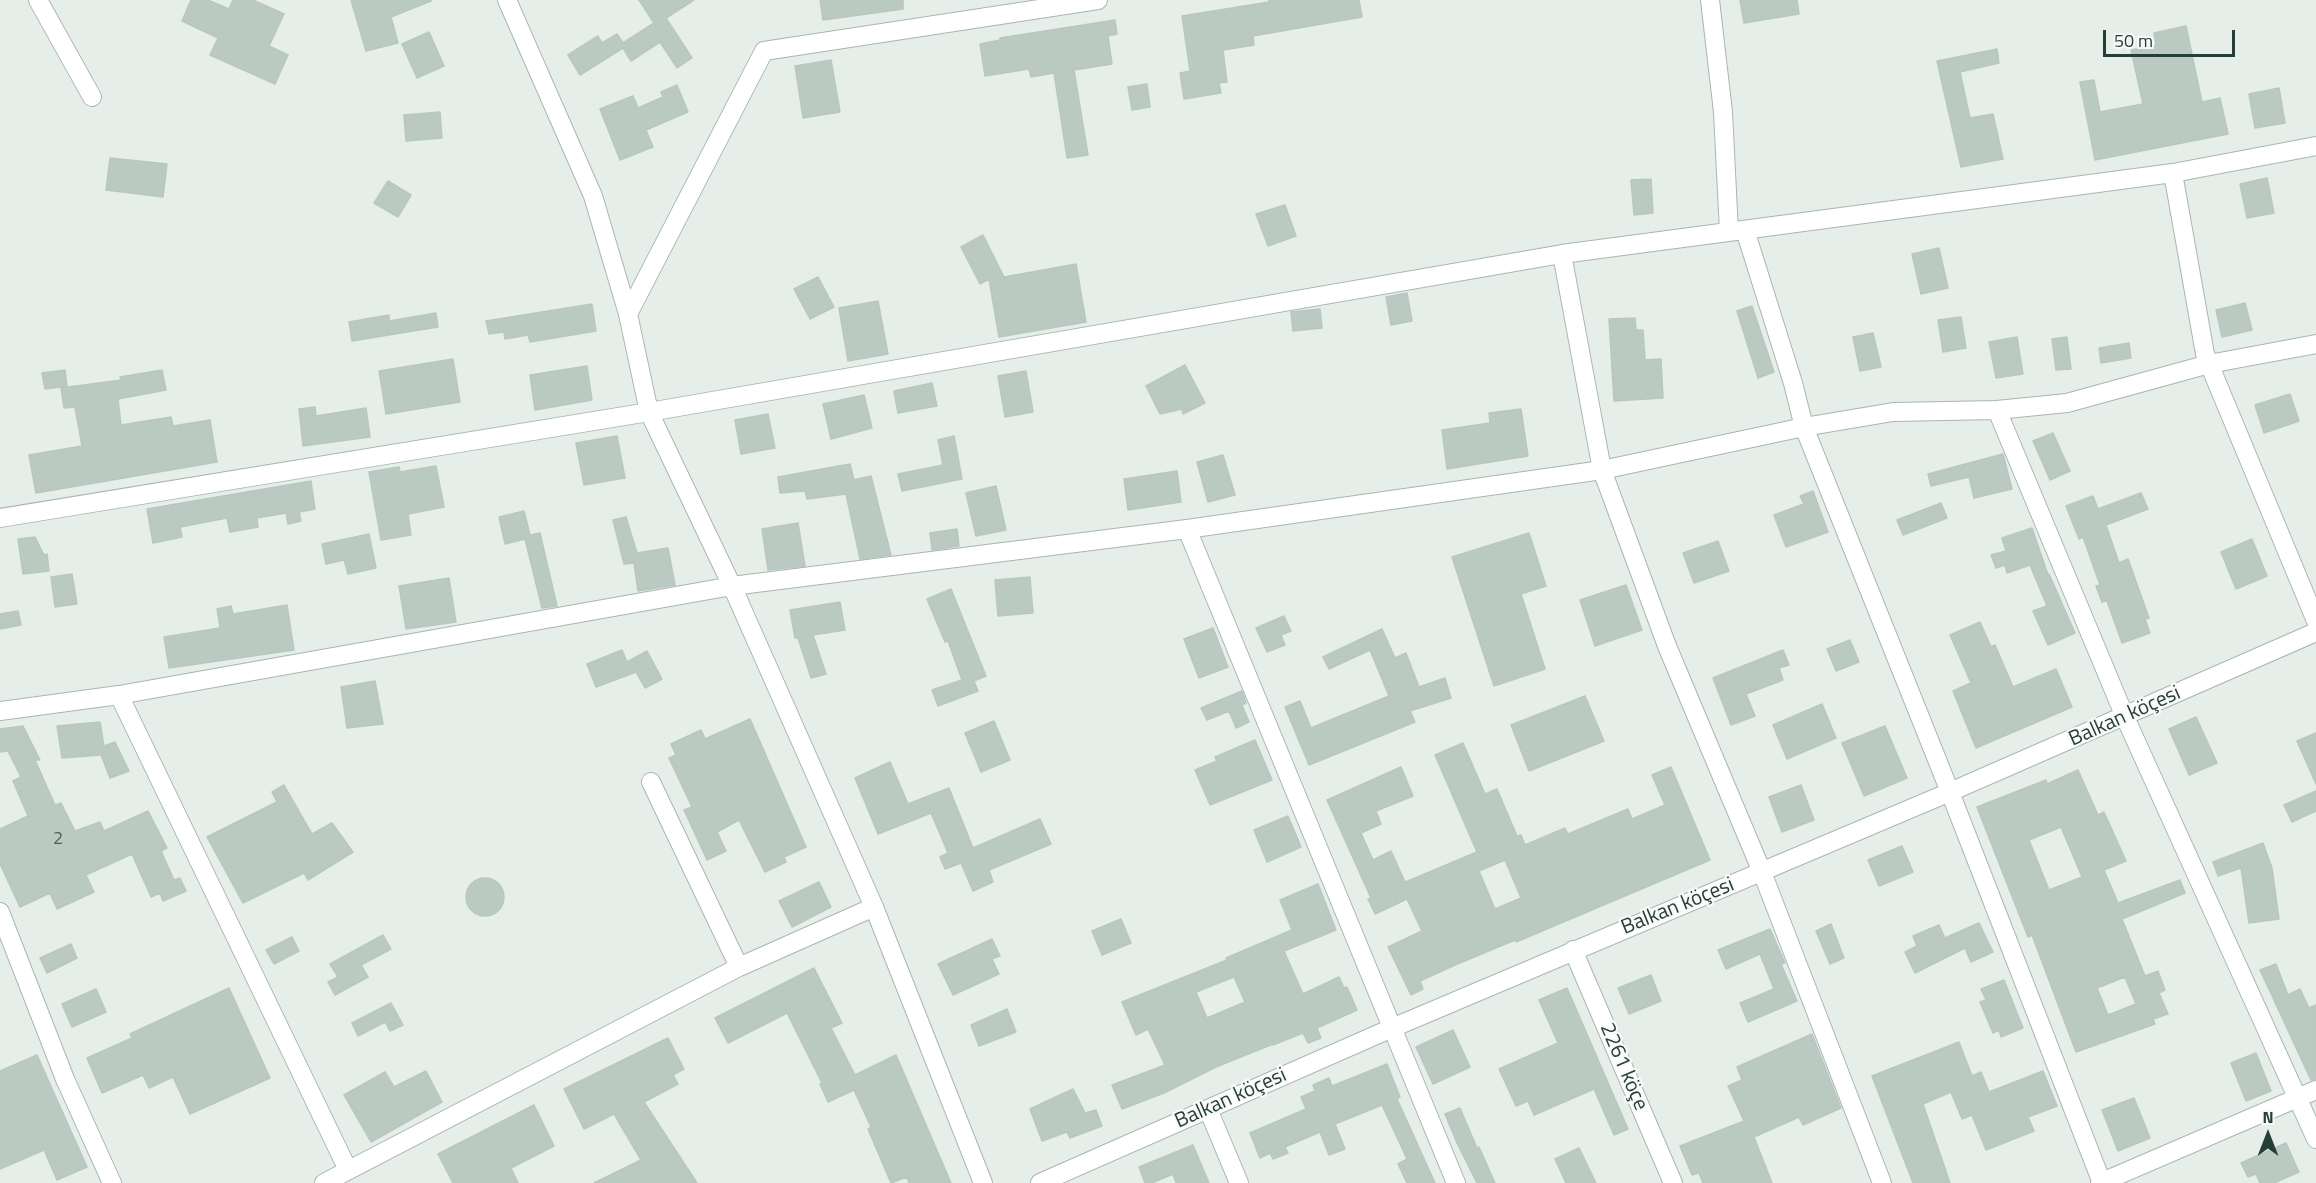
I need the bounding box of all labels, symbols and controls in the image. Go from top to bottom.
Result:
scale bar [2106,18,2238,56]
text: 50 m [2114,27,2153,54]
street label: Balkan köçesi [2065,681,2185,753]
house number: 2 [53,829,63,851]
street label: Balkan köçesi [1618,873,1738,941]
street label: 2261 köçe [1593,1020,1653,1114]
street label: Balkan köçesi [1171,1063,1291,1135]
north arrow [2238,1105,2298,1165]
text: N [2262,1105,2274,1129]

